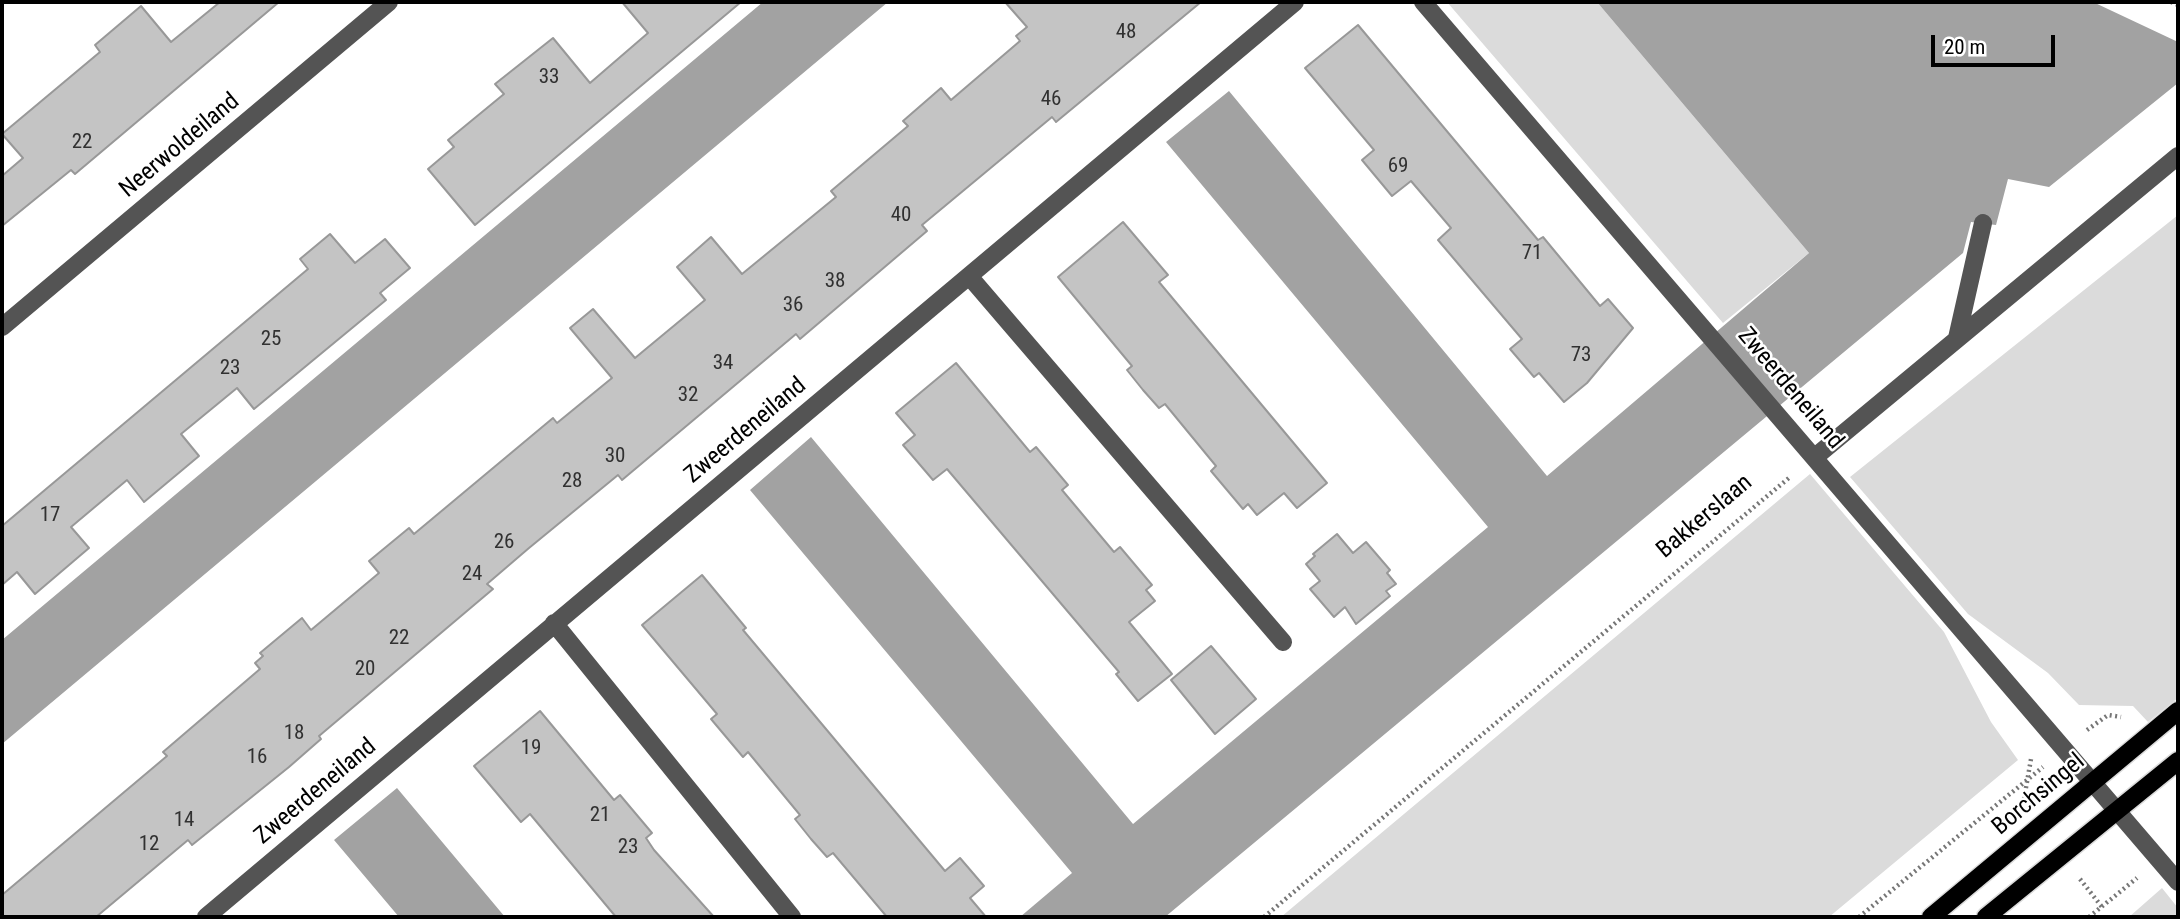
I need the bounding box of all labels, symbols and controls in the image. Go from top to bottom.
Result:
house number: 48 [1116,20,1136,46]
scale bar [1935,21,2059,65]
text: 20 m [1944,35,1985,59]
house number: 33 [539,65,559,91]
house number: 46 [1041,87,1061,113]
street label: Neerwoldeiland [114,88,246,204]
house number: 22 [72,130,92,156]
house number: 69 [1388,154,1408,180]
house number: 40 [891,203,911,229]
house number: 71 [1522,241,1542,267]
house number: 38 [825,269,845,295]
house number: 36 [783,293,803,319]
street label: Zweerdeneiland [1731,322,1849,456]
house number: 25 [261,327,281,353]
house number: 73 [1571,343,1591,369]
house number: 34 [713,351,733,377]
house number: 23 [220,356,240,382]
street label: Zweerdeneiland [679,372,813,490]
house number: 32 [678,383,698,409]
house number: 30 [605,444,625,470]
house number: 28 [562,469,582,495]
street label: Bakkerslaan [1651,469,1759,565]
house number: 17 [40,503,60,529]
house number: 26 [494,530,514,556]
house number: 24 [462,562,482,588]
house number: 22 [389,626,409,652]
house number: 20 [355,657,375,683]
house number: 18 [284,721,304,747]
street label: Zweerdeneiland [249,733,383,851]
house number: 19 [521,736,541,762]
house number: 16 [247,745,267,771]
street label: Borchsingel [1987,748,2091,842]
house number: 21 [590,803,610,829]
house number: 14 [174,808,194,834]
house number: 12 [139,832,159,858]
house number: 23 [618,835,638,861]

